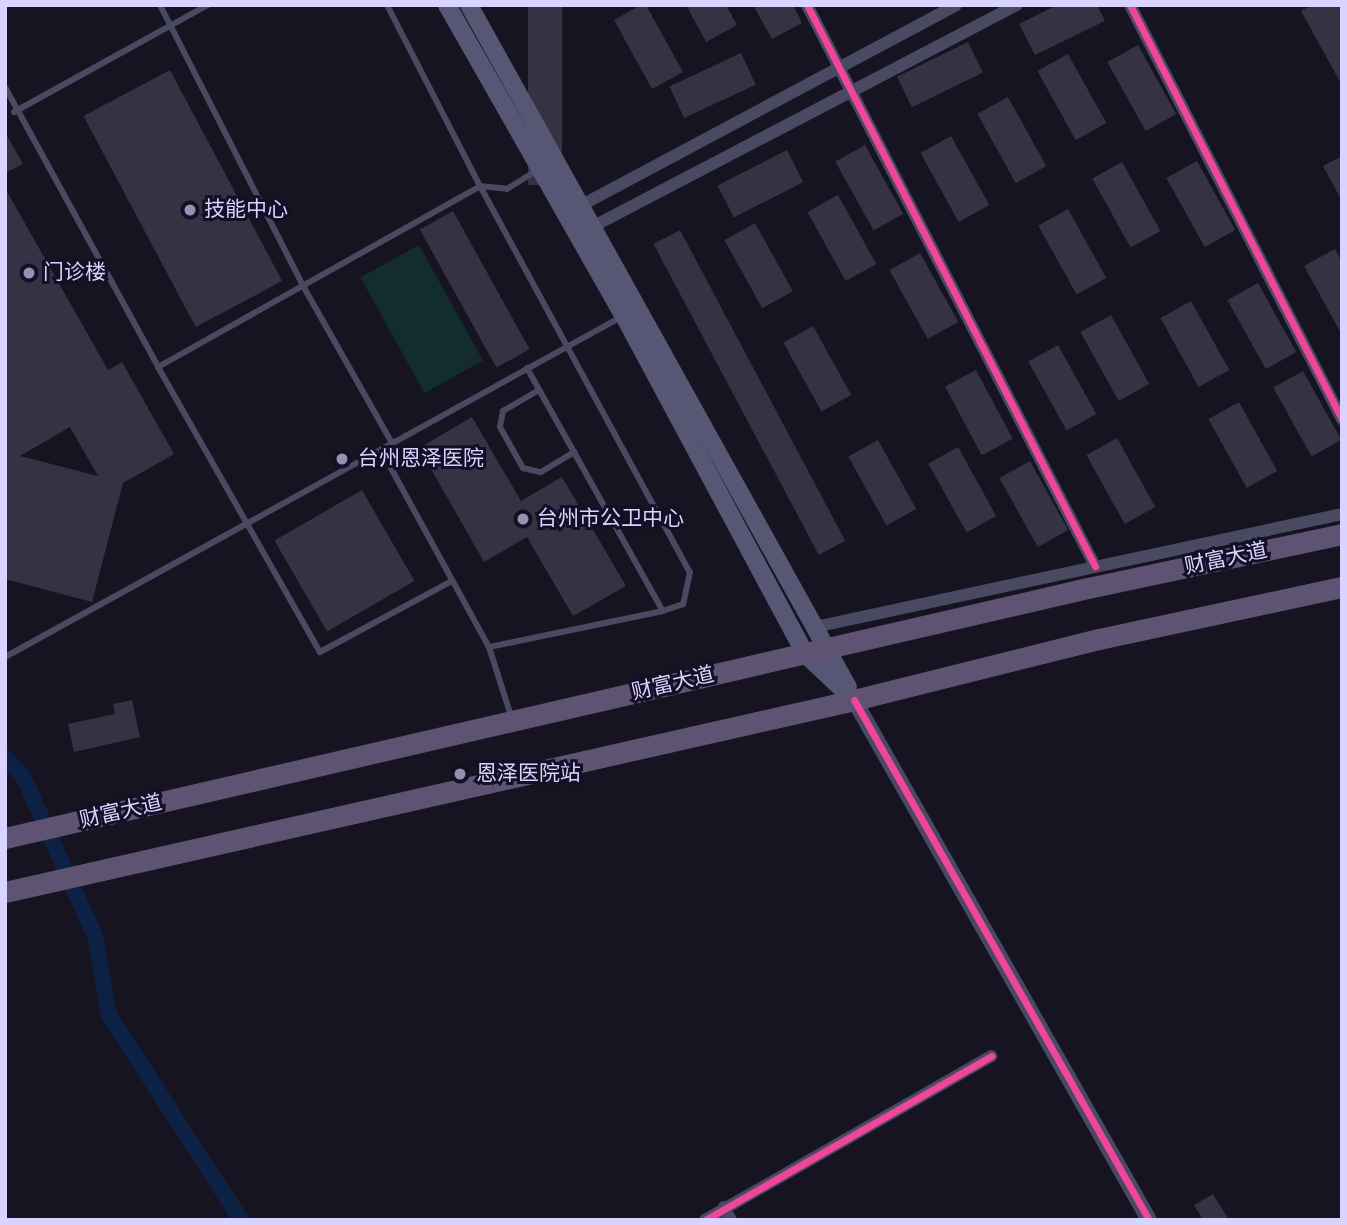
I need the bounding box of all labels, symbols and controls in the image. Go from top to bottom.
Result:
place label: 技能中心 [204,197,288,223]
marker: 技能中心 [182,202,198,218]
place label: 门诊楼 [43,260,106,286]
marker: 门诊楼 [21,265,37,281]
place label: 台州恩泽医院 [358,446,484,472]
marker: 台州恩泽医院 [332,449,352,469]
place label: 台州市公卫中心 [537,506,684,532]
marker: 台州市公卫中心 [515,511,531,527]
street label: 财富大道 [1182,538,1270,580]
street label: 财富大道 [629,662,717,706]
place label: 恩泽医院站 [476,761,581,787]
marker: 恩泽医院站 [450,764,470,784]
street label: 财富大道 [77,790,165,834]

